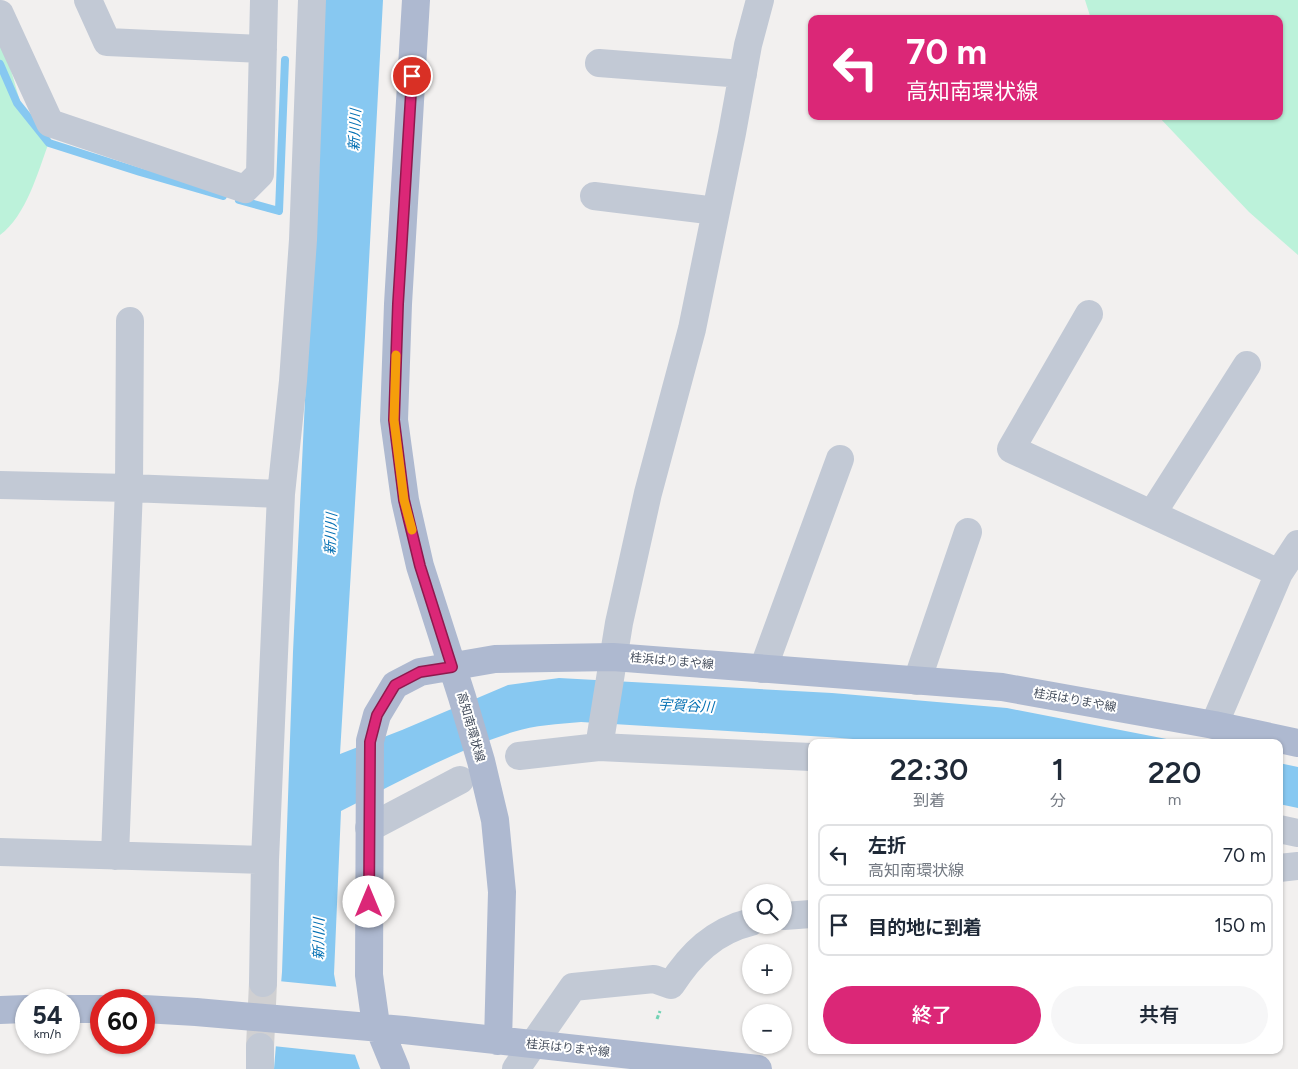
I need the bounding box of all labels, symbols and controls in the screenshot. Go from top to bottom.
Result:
text: 70 m [906,31,987,73]
icon: left [823,35,888,100]
pin [391,55,433,97]
icon: arrive [398,62,426,90]
text: 高知南環状線 [906,78,1038,105]
water label: 新川川 [345,107,365,151]
water label: 新川川 [321,511,341,555]
street label: 桂浜はりまや線 [630,650,714,672]
street label: 桂浜はりまや線 [1032,686,1118,714]
street label: 高知南環状線 [454,690,488,764]
water label: 宇賀谷川 [658,696,716,716]
text: 22:30 [890,751,968,788]
text: 1 [1052,751,1064,788]
text: 220 [1148,754,1201,791]
text: m [1168,790,1181,809]
text: 到着 [913,791,945,810]
text: 分 [1050,791,1066,810]
text: 左折 [868,834,906,857]
icon: left [825,841,853,869]
text: 70 m [1223,844,1266,867]
text: 高知南環状線 [868,861,964,880]
position arrow [342,875,394,927]
map controls [742,884,792,1054]
button: search [742,884,792,934]
icon: arrive [825,911,853,939]
text: 150 m [1214,914,1266,937]
water label: 新川川 [310,916,328,960]
text: 目的地に到着 [868,916,982,939]
button: + [742,944,792,994]
button: 終了 [823,986,1041,1044]
button: 共有 [1051,986,1268,1044]
speed limit sign: 60 [90,989,155,1054]
text: 54 [32,1000,63,1030]
button: − [742,1004,792,1054]
text: km/h [34,1027,61,1041]
street label: 桂浜はりまや線 [525,1037,611,1059]

